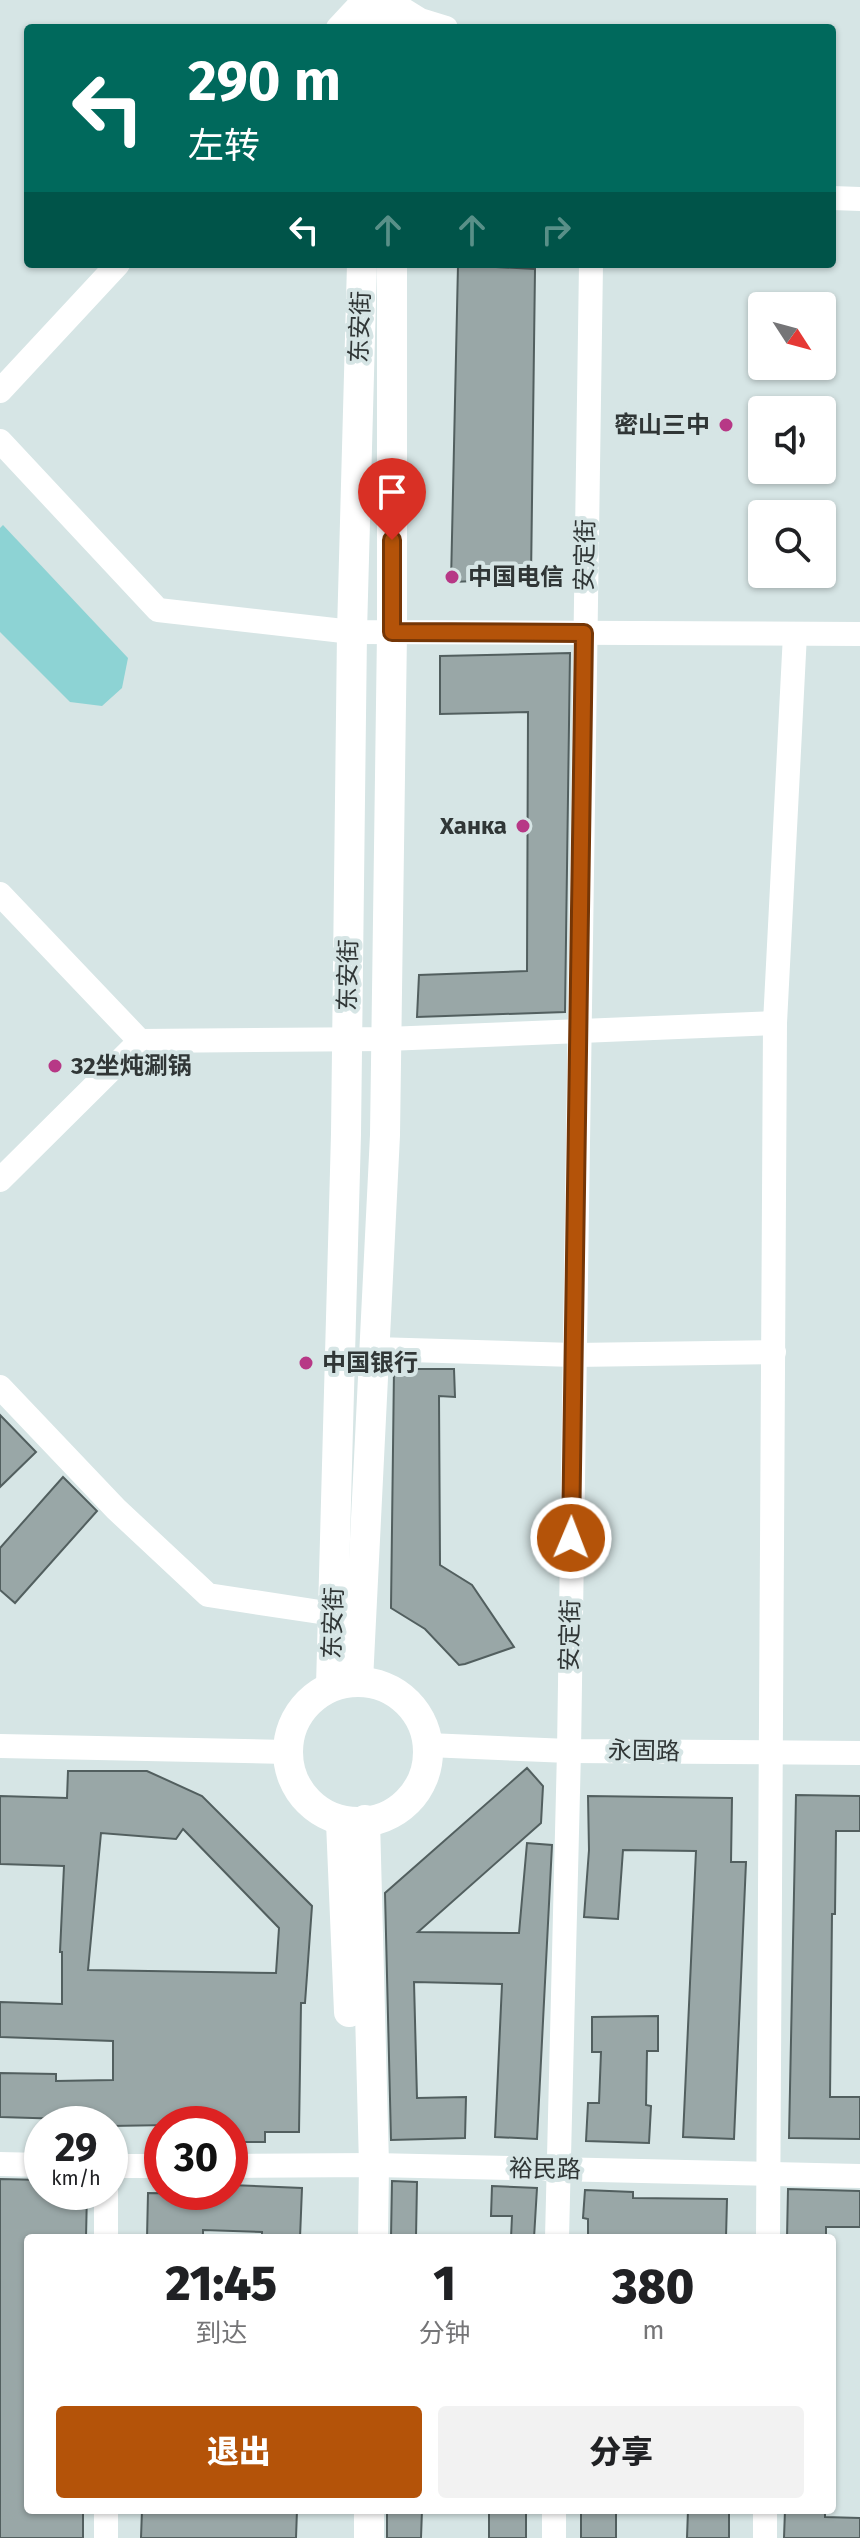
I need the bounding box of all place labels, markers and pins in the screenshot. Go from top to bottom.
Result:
place label: 密山三中 [614,411,710,439]
marker: 密山三中 [717,416,735,434]
pin [358,458,426,540]
place label: 中国电信 [468,563,564,591]
marker: 中国电信 [443,568,461,586]
place label: Ханка [439,812,507,840]
marker: Ханка [514,817,532,835]
place label: 32坐炖涮锅 [70,1052,192,1080]
marker: 32坐炖涮锅 [46,1057,64,1075]
place label: 中国银行 [322,1349,418,1377]
marker: 中国银行 [297,1354,315,1372]

